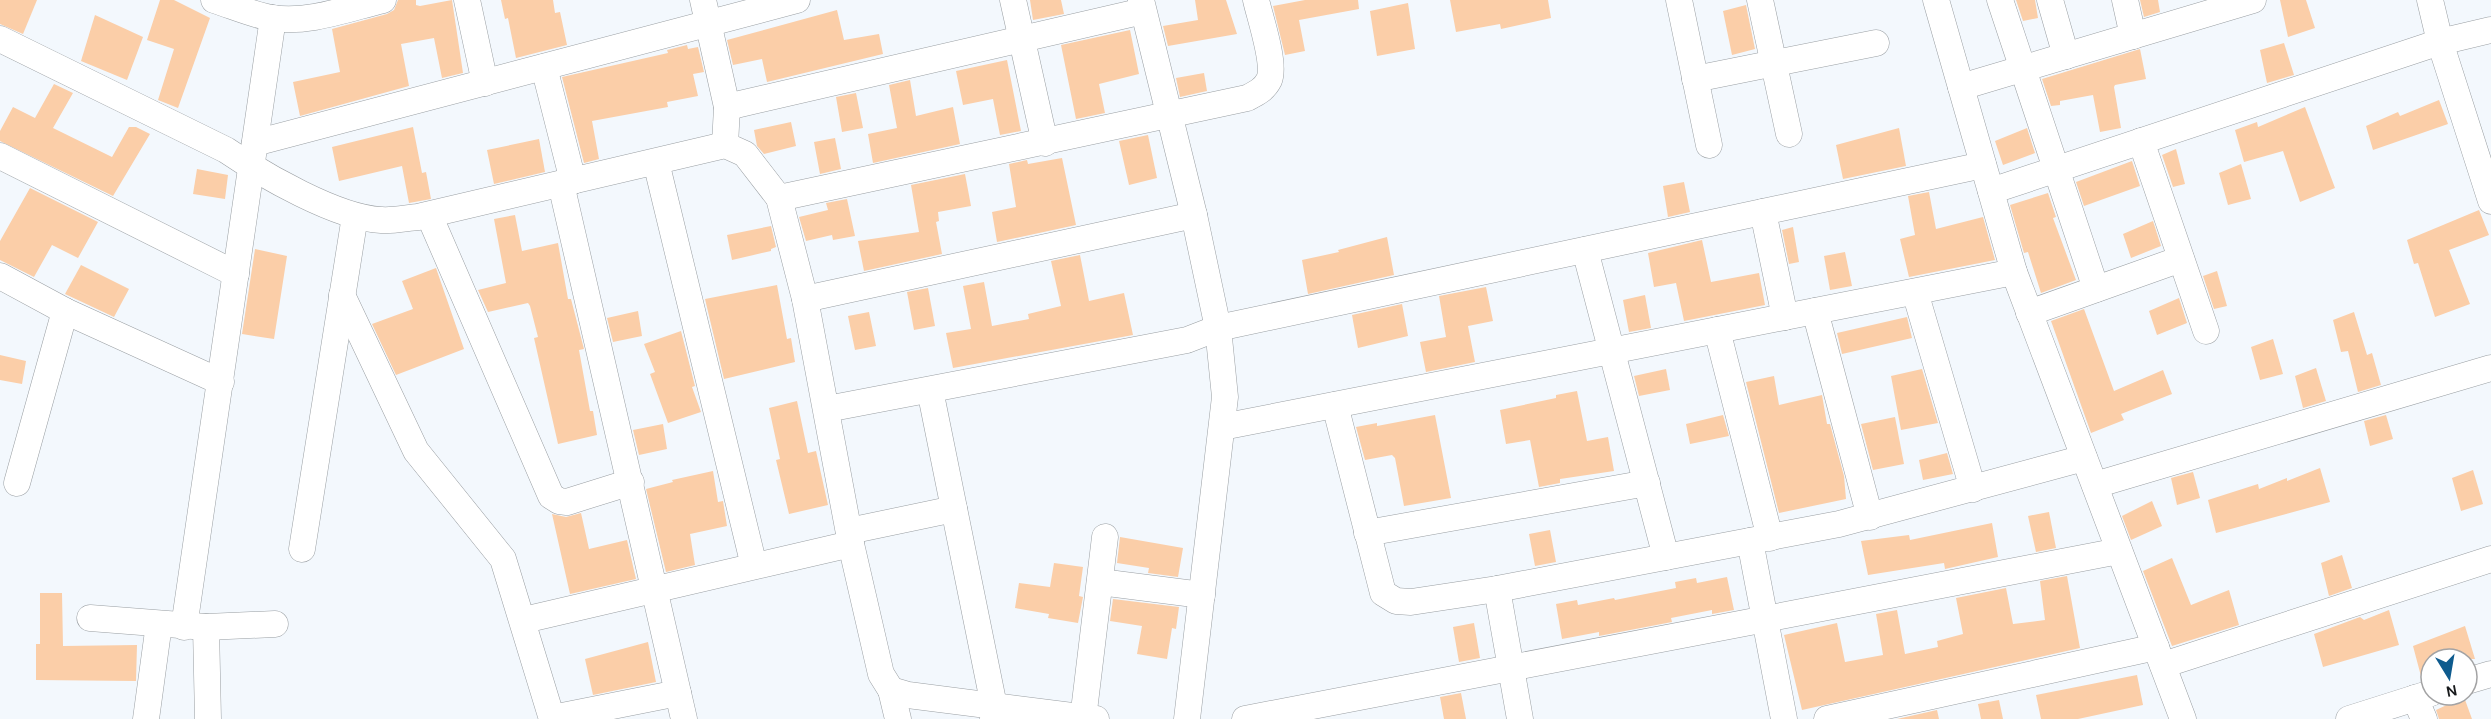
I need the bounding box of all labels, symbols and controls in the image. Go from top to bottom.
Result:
north arrow [2419,647,2479,707]
text: N [2444,681,2459,702]

